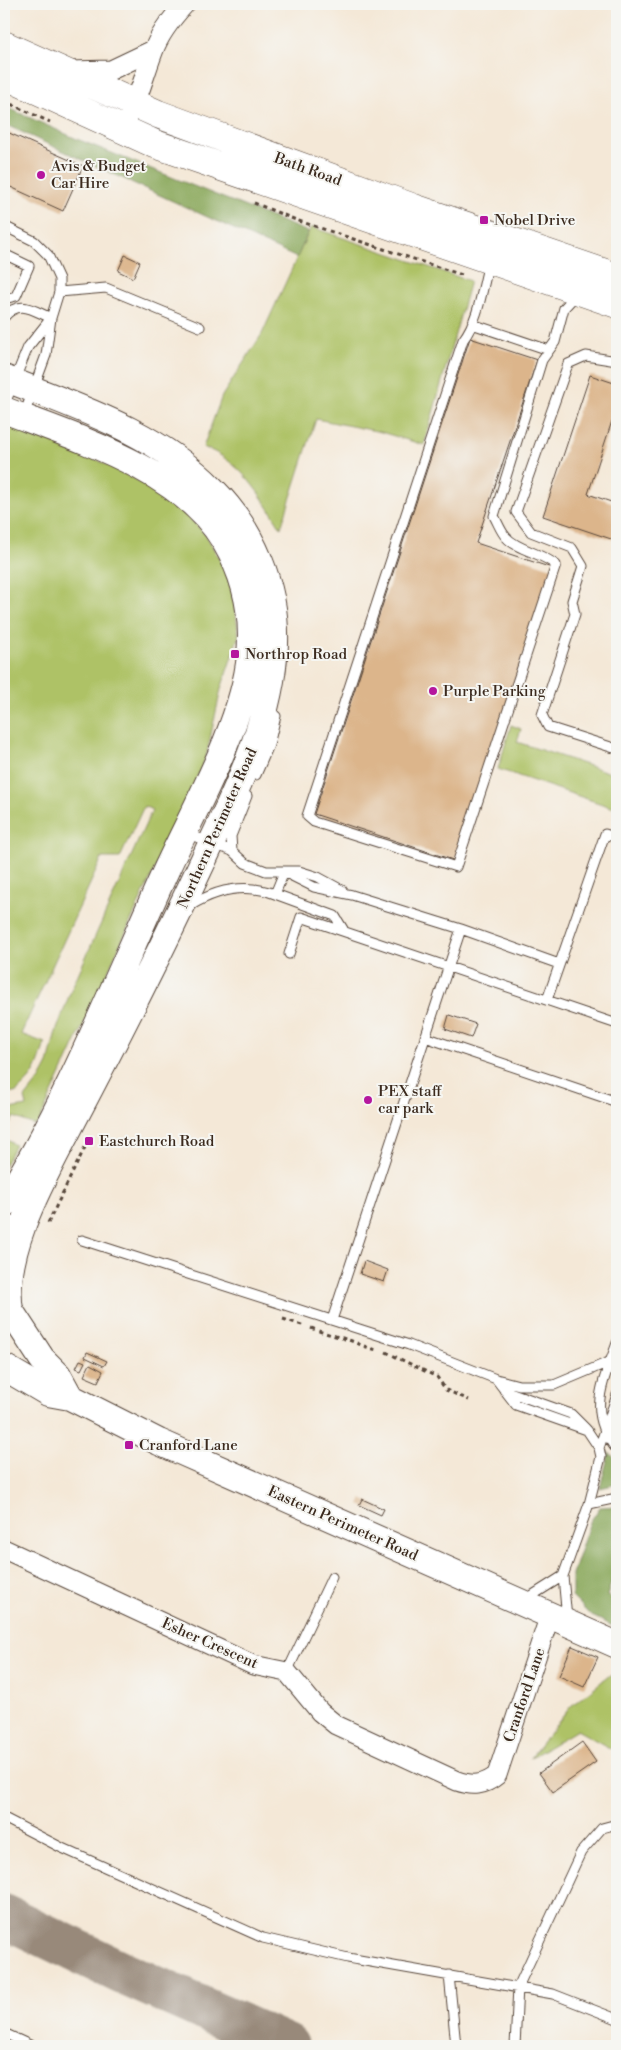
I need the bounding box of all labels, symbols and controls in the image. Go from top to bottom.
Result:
street label: Bath Road [271,148,345,191]
place label: Avis & Budget Car Hire [50,157,147,193]
marker: Avis & Budget Car Hire [35,169,47,181]
place label: Nobel Drive [494,211,575,230]
marker: Nobel Drive [478,214,490,226]
place label: Northrop Road [245,645,347,664]
marker: Northrop Road [229,648,241,660]
place label: Purple Parking [443,682,546,701]
marker: Purple Parking [427,685,439,697]
street label: Northern Perimeter Road [173,745,262,911]
place label: PEX staff car park [378,1082,443,1118]
marker: PEX staff car park [362,1094,374,1106]
place label: Eastchurch Road [99,1132,215,1151]
marker: Eastchurch Road [83,1135,95,1147]
place label: Cranford Lane [139,1436,238,1455]
marker: Cranford Lane [123,1439,135,1451]
street label: Eastern Perimeter Road [265,1482,421,1565]
street label: Esher Crescent [159,1614,261,1673]
street label: Cranford Lane [499,1645,550,1745]

